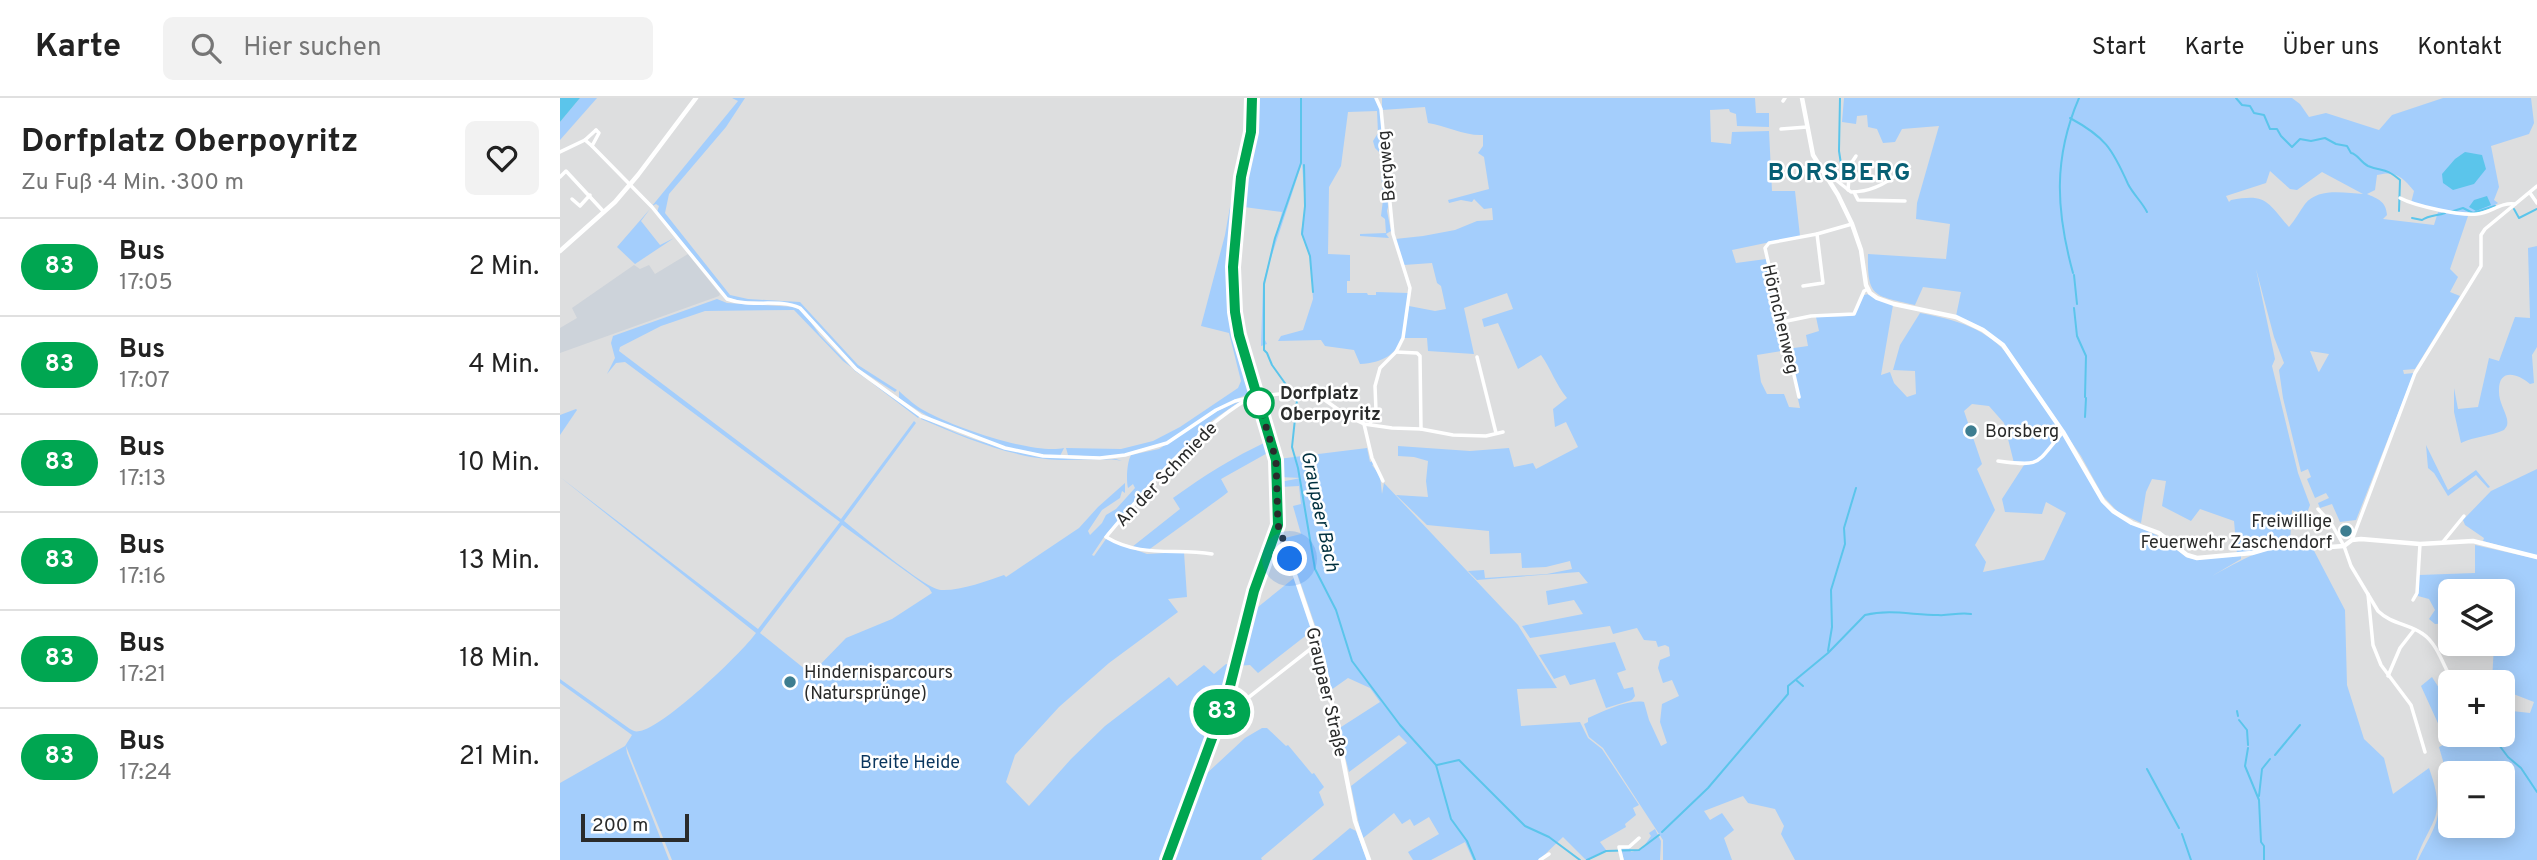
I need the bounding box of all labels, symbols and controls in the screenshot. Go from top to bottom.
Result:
search box [163,17,653,80]
text: Karte [35,27,121,69]
icon: search [187,29,225,67]
text: Hier suchen [243,32,382,65]
text: Start [2092,33,2146,63]
text: Karte [2184,33,2244,63]
text: Über uns [2282,33,2379,63]
text: Kontakt [2417,33,2502,63]
button: heart [465,121,539,195]
text: Dorfplatz Oberpoyritz [21,122,358,164]
street label: Bergweg [1373,129,1402,202]
district label: BORSBERG [1768,159,1912,189]
text: Zu Fuß · 4 Min. · 300 m [21,169,244,198]
text: Bus [119,236,165,269]
text: 2 Min. [469,251,539,284]
text: 83 [45,252,74,282]
street label: Hörnchenweg [1756,262,1803,377]
text: 17:05 [119,269,173,298]
text: Bus [119,334,165,367]
text: 4 Min. [469,349,539,382]
text: 83 [45,350,74,380]
text: 17:07 [119,367,170,396]
place label: Dorfplatz Oberpoyritz [1280,383,1381,427]
marker: Dorfplatz Oberpoyritz [1244,388,1274,418]
street label: An der Schmiede [1111,418,1223,532]
place label: Borsberg [1985,421,2059,444]
marker: Borsberg [1963,423,1979,439]
text: Bus [119,432,165,465]
text: 10 Min. [458,447,539,480]
text: 83 [45,448,74,478]
water label: Graupaer Bach [1295,449,1344,575]
text: 17:13 [119,465,166,494]
place label: Freiwillige Feuerwehr Zaschendorf [2140,511,2332,555]
marker: Freiwillige Feuerwehr Zaschendorf [2338,523,2354,539]
text: Bus [119,530,165,563]
your location [1272,541,1307,576]
text: 13 Min. [459,545,539,578]
text: 83 [45,546,74,576]
text: 17:16 [119,563,166,592]
map controls [2438,579,2515,838]
button: layers [2438,579,2515,656]
street label: Graupaer Straße [1299,625,1352,759]
text: Bus [119,628,165,661]
text: 18 Min. [459,643,539,676]
text: 83 [45,644,74,674]
text: 17:21 [119,661,166,690]
place label: Hindernisparcours (Natursprünge) [804,662,953,706]
button: + [2438,670,2515,747]
marker: Hindernisparcours (Natursprünge) [782,674,798,690]
line badge: 83 [1190,689,1254,735]
text: 83 [1207,697,1237,727]
text: Bus [119,726,165,759]
text: 21 Min. [459,741,539,774]
text: 83 [45,742,74,772]
park label: Breite Heide [860,752,960,775]
text: 17:24 [119,759,172,788]
button: − [2438,761,2515,838]
scale bar [581,811,690,843]
text: 200 m [592,814,648,838]

